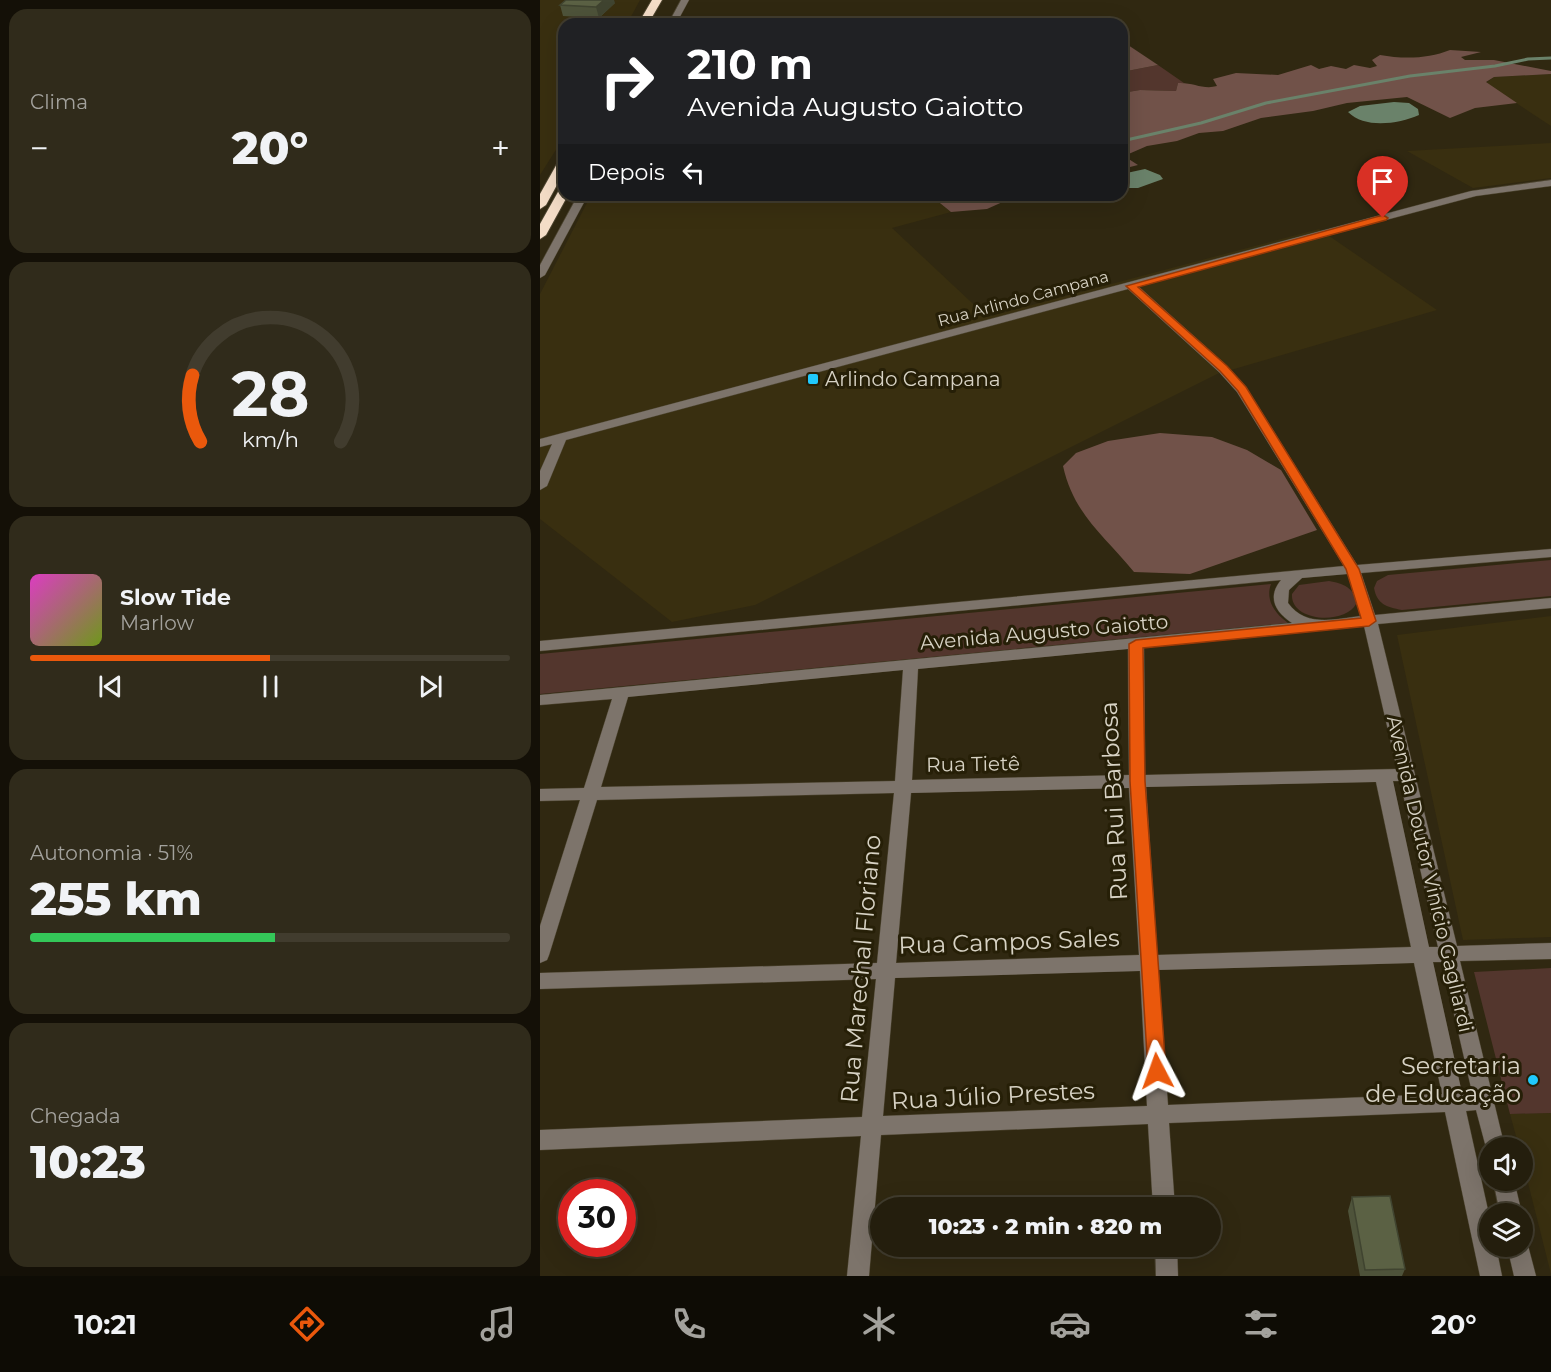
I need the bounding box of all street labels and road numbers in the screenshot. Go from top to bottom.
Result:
street label: Rua Arlindo Campana [936,266,1111,330]
street label: Avenida Augusto Gaiotto [919,609,1169,655]
street label: Rua Rui Barbosa [1094,701,1133,901]
street label: Avenida Doutor Vinício Gagliardi [1382,713,1478,1035]
street label: Rua Tietê [926,751,1020,777]
street label: Rua Marechal Floriano [834,834,887,1104]
street label: Rua Campos Sales [898,923,1120,960]
street label: Rua Júlio Prestes [890,1076,1096,1115]

